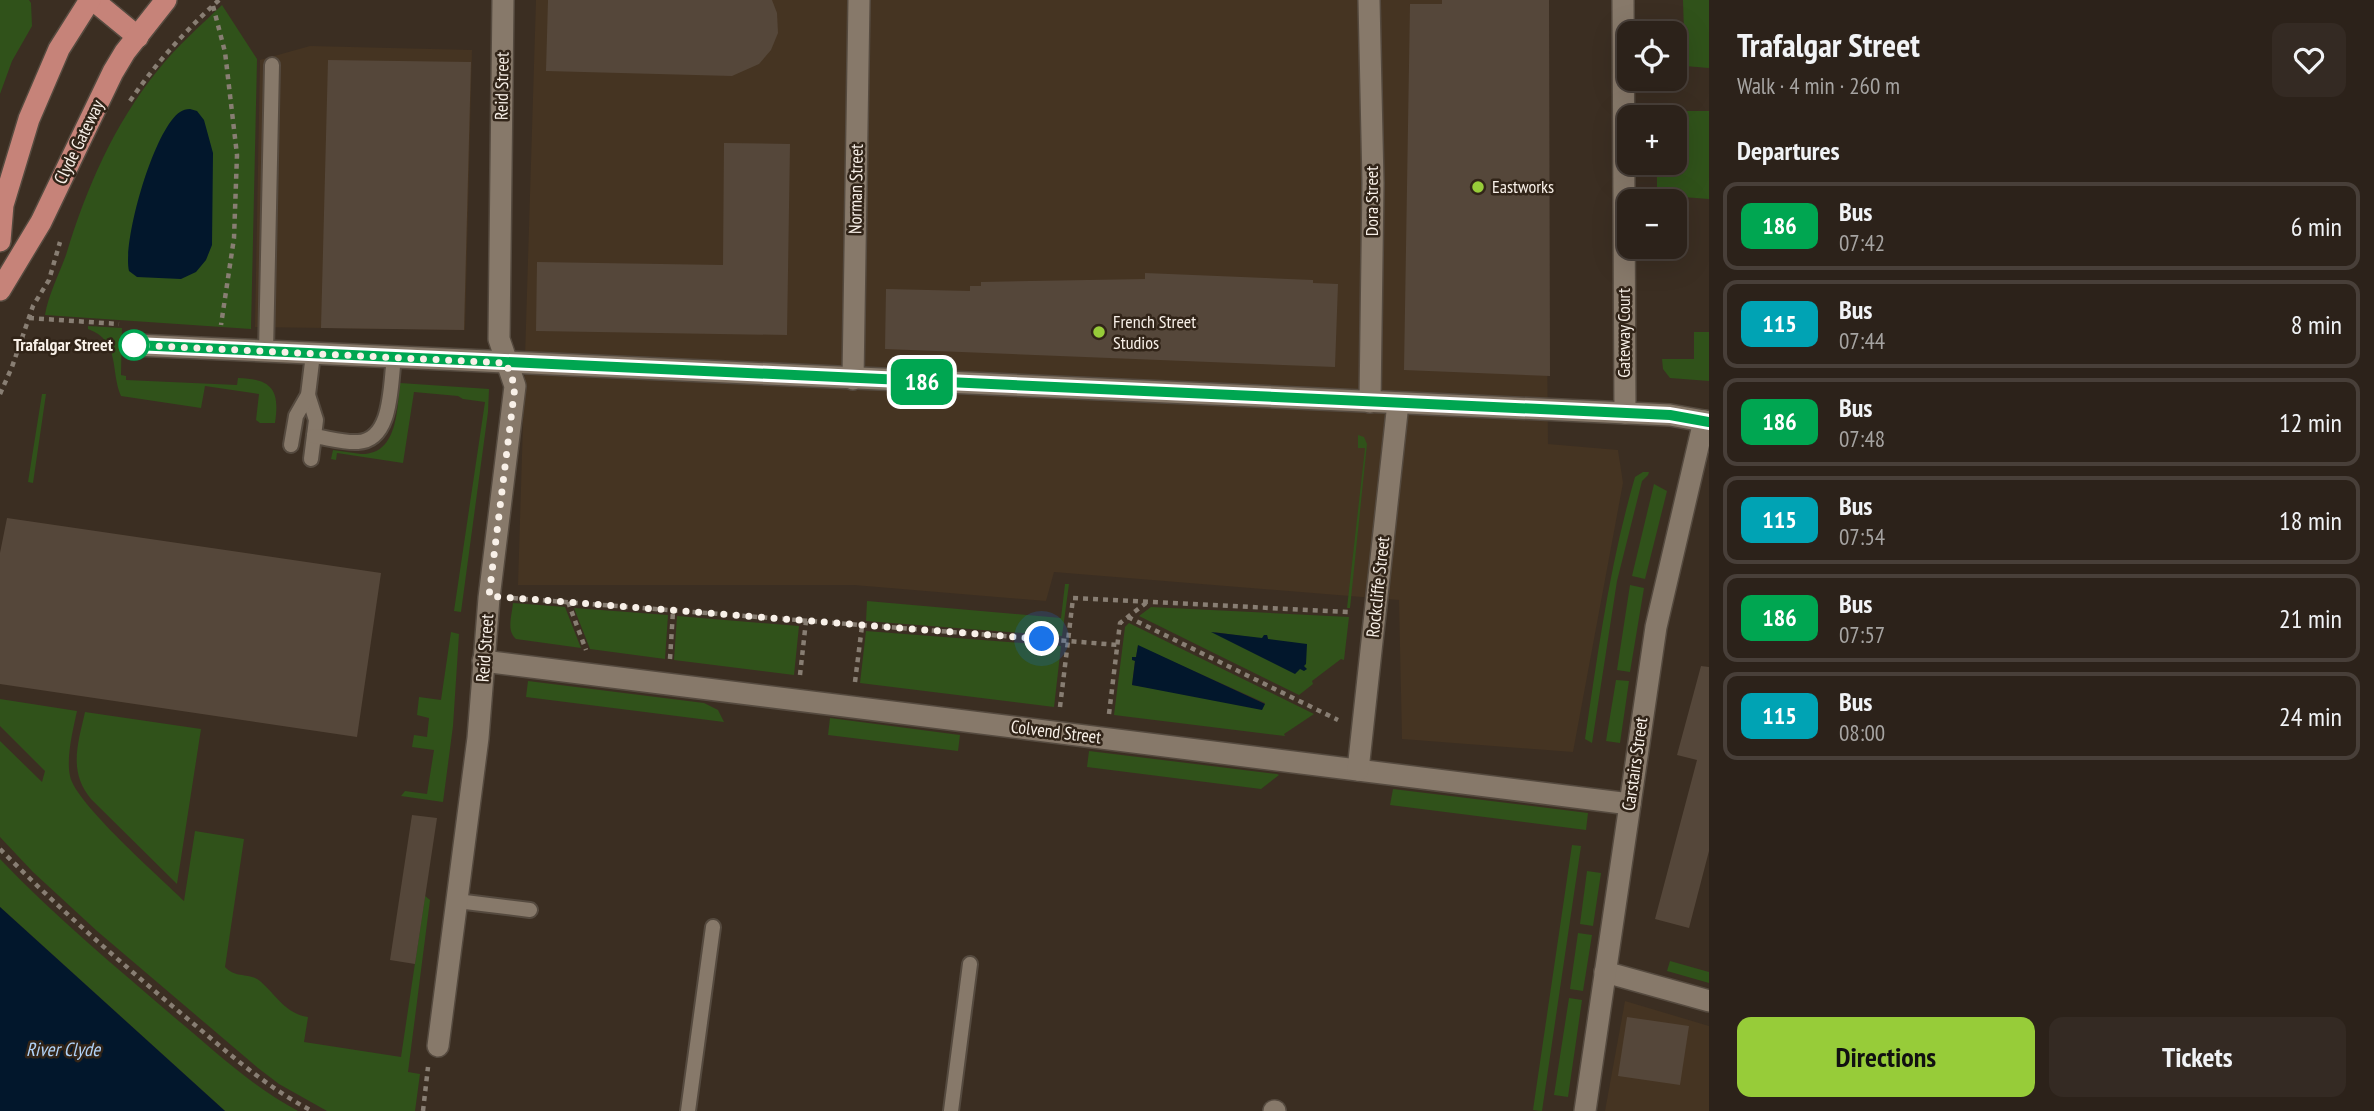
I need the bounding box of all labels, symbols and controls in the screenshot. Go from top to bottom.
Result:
map controls [1617,21,1687,259]
button: locate [1617,21,1687,91]
text: Trafalgar Street [1737,23,1920,66]
button: heart [2272,23,2346,97]
street label: Reid Street [489,52,514,120]
text: Walk · 4 min · 260 m [1737,71,1900,100]
street label: Clyde Gateway [48,96,109,188]
button: + [1617,105,1687,175]
text: Departures [1737,134,1840,167]
street label: Norman Street [843,144,868,234]
street label: Dora Street [1360,166,1383,236]
place label: Eastworks [1492,175,1554,198]
marker: Eastworks [1470,179,1486,195]
button: − [1617,189,1687,259]
text: Bus [1839,195,1872,228]
text: 186 [1762,210,1797,241]
text: 6 min [2291,210,2342,243]
text: 07:42 [1839,228,1885,257]
street label: Gateway Court [1612,288,1635,378]
text: Bus [1839,293,1872,326]
text: 115 [1762,308,1797,339]
text: 8 min [2291,308,2342,341]
place label: French Street Studios [1113,310,1196,354]
marker: French Street Studios [1091,324,1107,340]
text: 07:44 [1839,326,1885,355]
marker: Trafalgar Street [119,330,149,360]
place label: Trafalgar Street [13,333,114,356]
line badge: 186 [882,359,962,405]
text: 186 [905,366,939,397]
text: Bus [1839,391,1872,424]
text: 186 [1762,406,1797,437]
text: 12 min [2279,406,2342,439]
text: 07:48 [1839,424,1885,453]
text: Bus [1839,489,1872,522]
text: 115 [1762,504,1797,535]
text: 18 min [2279,504,2342,537]
text: 07:54 [1839,522,1885,551]
street label: Rockcliffe Street [1361,535,1394,638]
text: Bus [1839,587,1872,620]
text: 186 [1762,602,1797,633]
text: 21 min [2279,602,2342,635]
street label: Reid Street [471,613,498,683]
text: 07:57 [1839,620,1885,649]
your location [1024,621,1059,656]
text: Bus [1839,685,1872,718]
text: 115 [1762,700,1797,731]
text: 24 min [2279,700,2342,733]
street label: Colvend Street [1010,715,1103,748]
street label: Carstairs Street [1617,716,1652,812]
text: 08:00 [1839,718,1885,747]
button: Directions [1737,1017,2035,1097]
button: Tickets [2049,1017,2346,1097]
water label: River Clyde [26,1037,101,1061]

